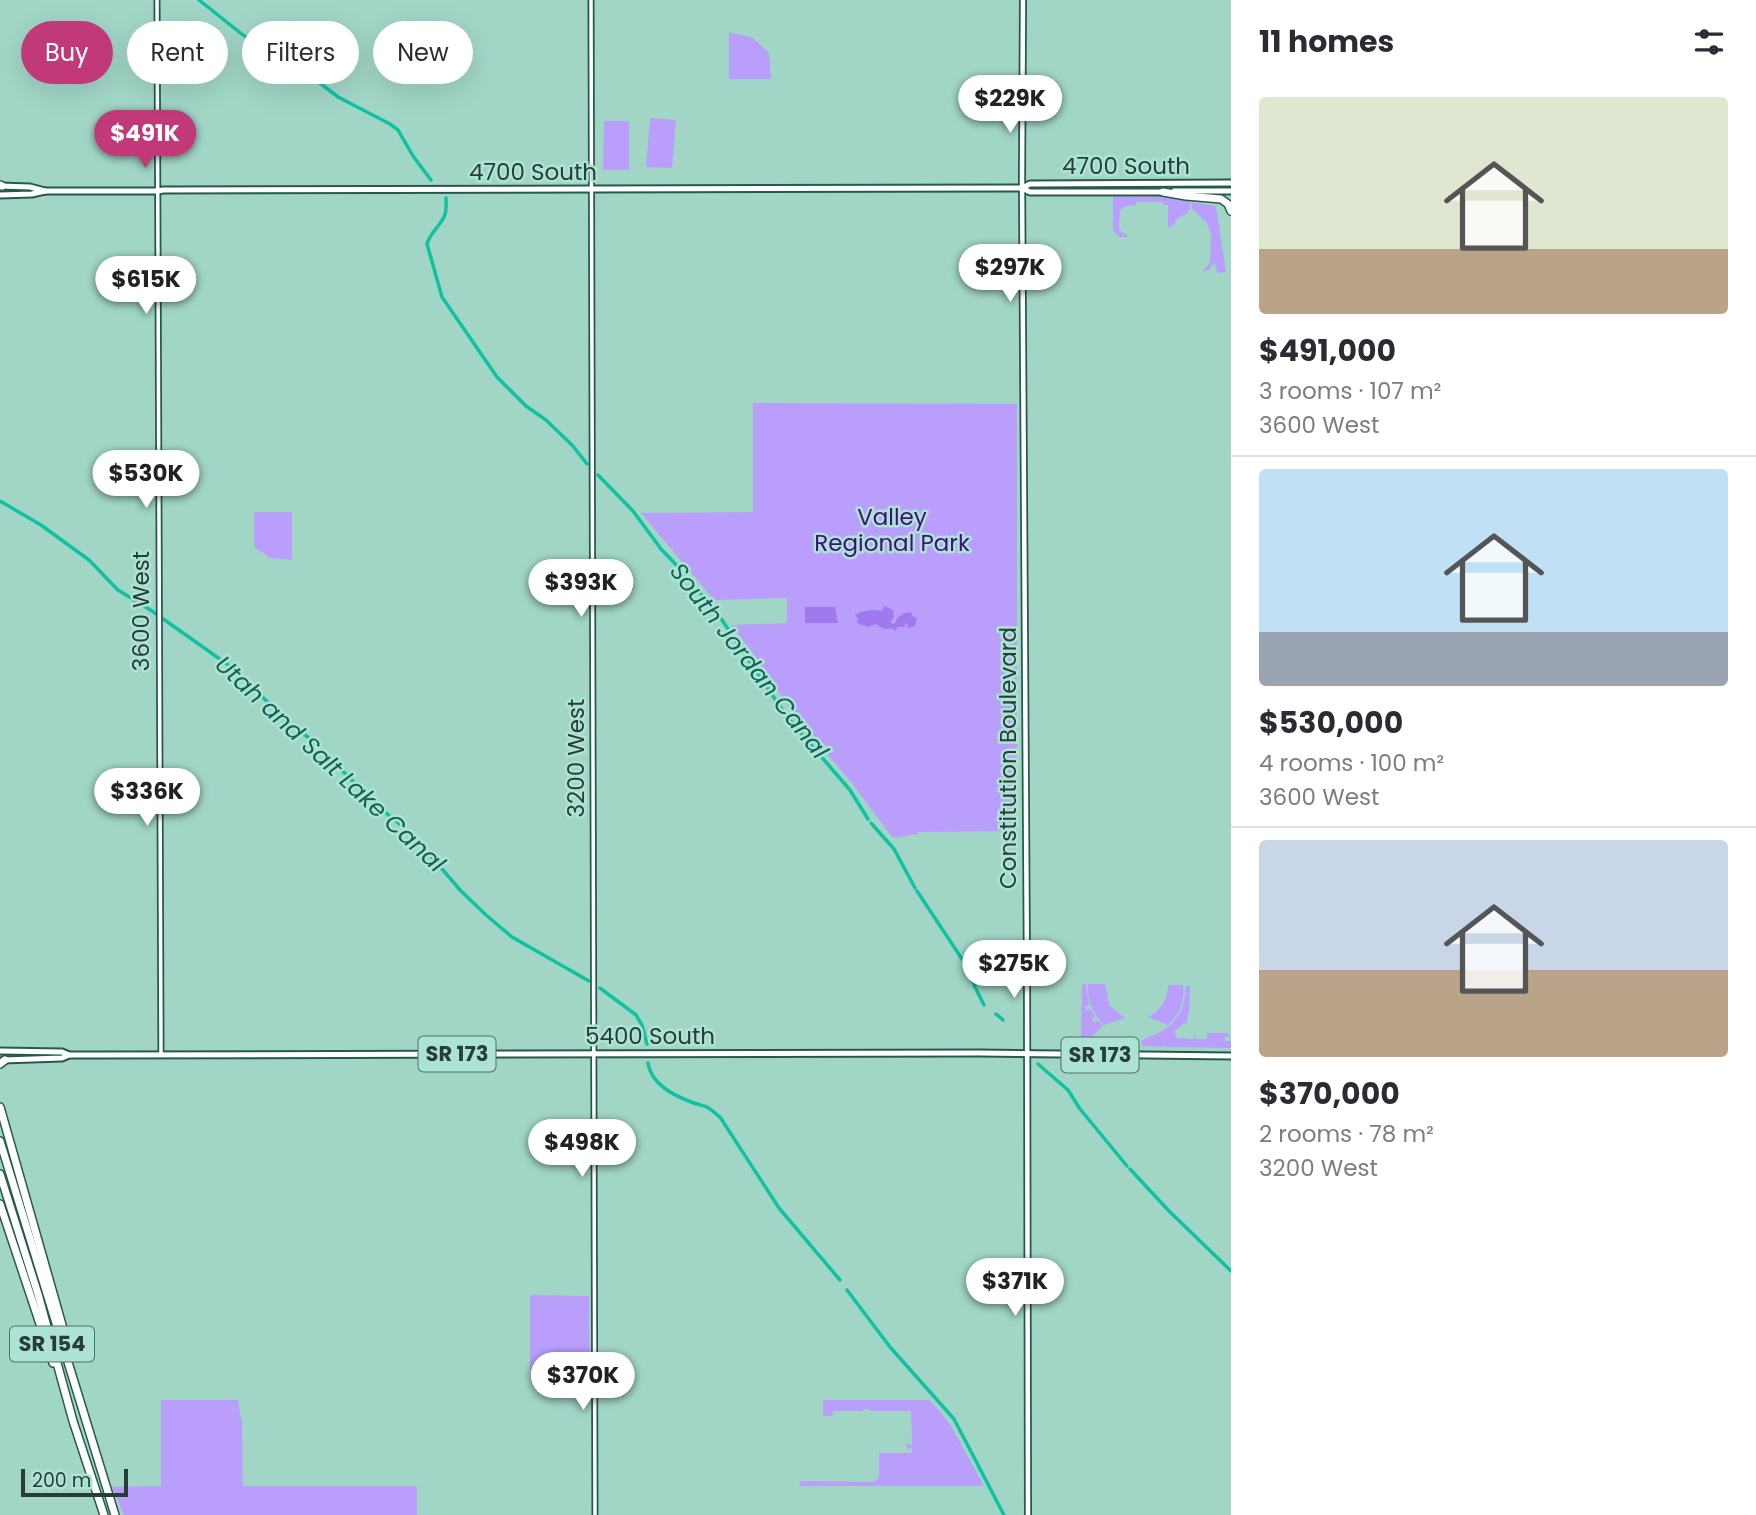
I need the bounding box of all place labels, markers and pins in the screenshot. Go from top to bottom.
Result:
pin: $229K [961,76,1059,135]
pin: $491K [96,110,194,170]
pin: $297K [961,244,1059,304]
pin: $615K [97,256,195,316]
pin: $530K [97,450,195,510]
pin: $393K [532,560,630,619]
pin: $336K [98,768,196,828]
pin: $275K [965,940,1063,1000]
pin: $498K [533,1120,631,1179]
pin: $371K [966,1258,1064,1318]
pin: $370K [534,1352,632,1412]

